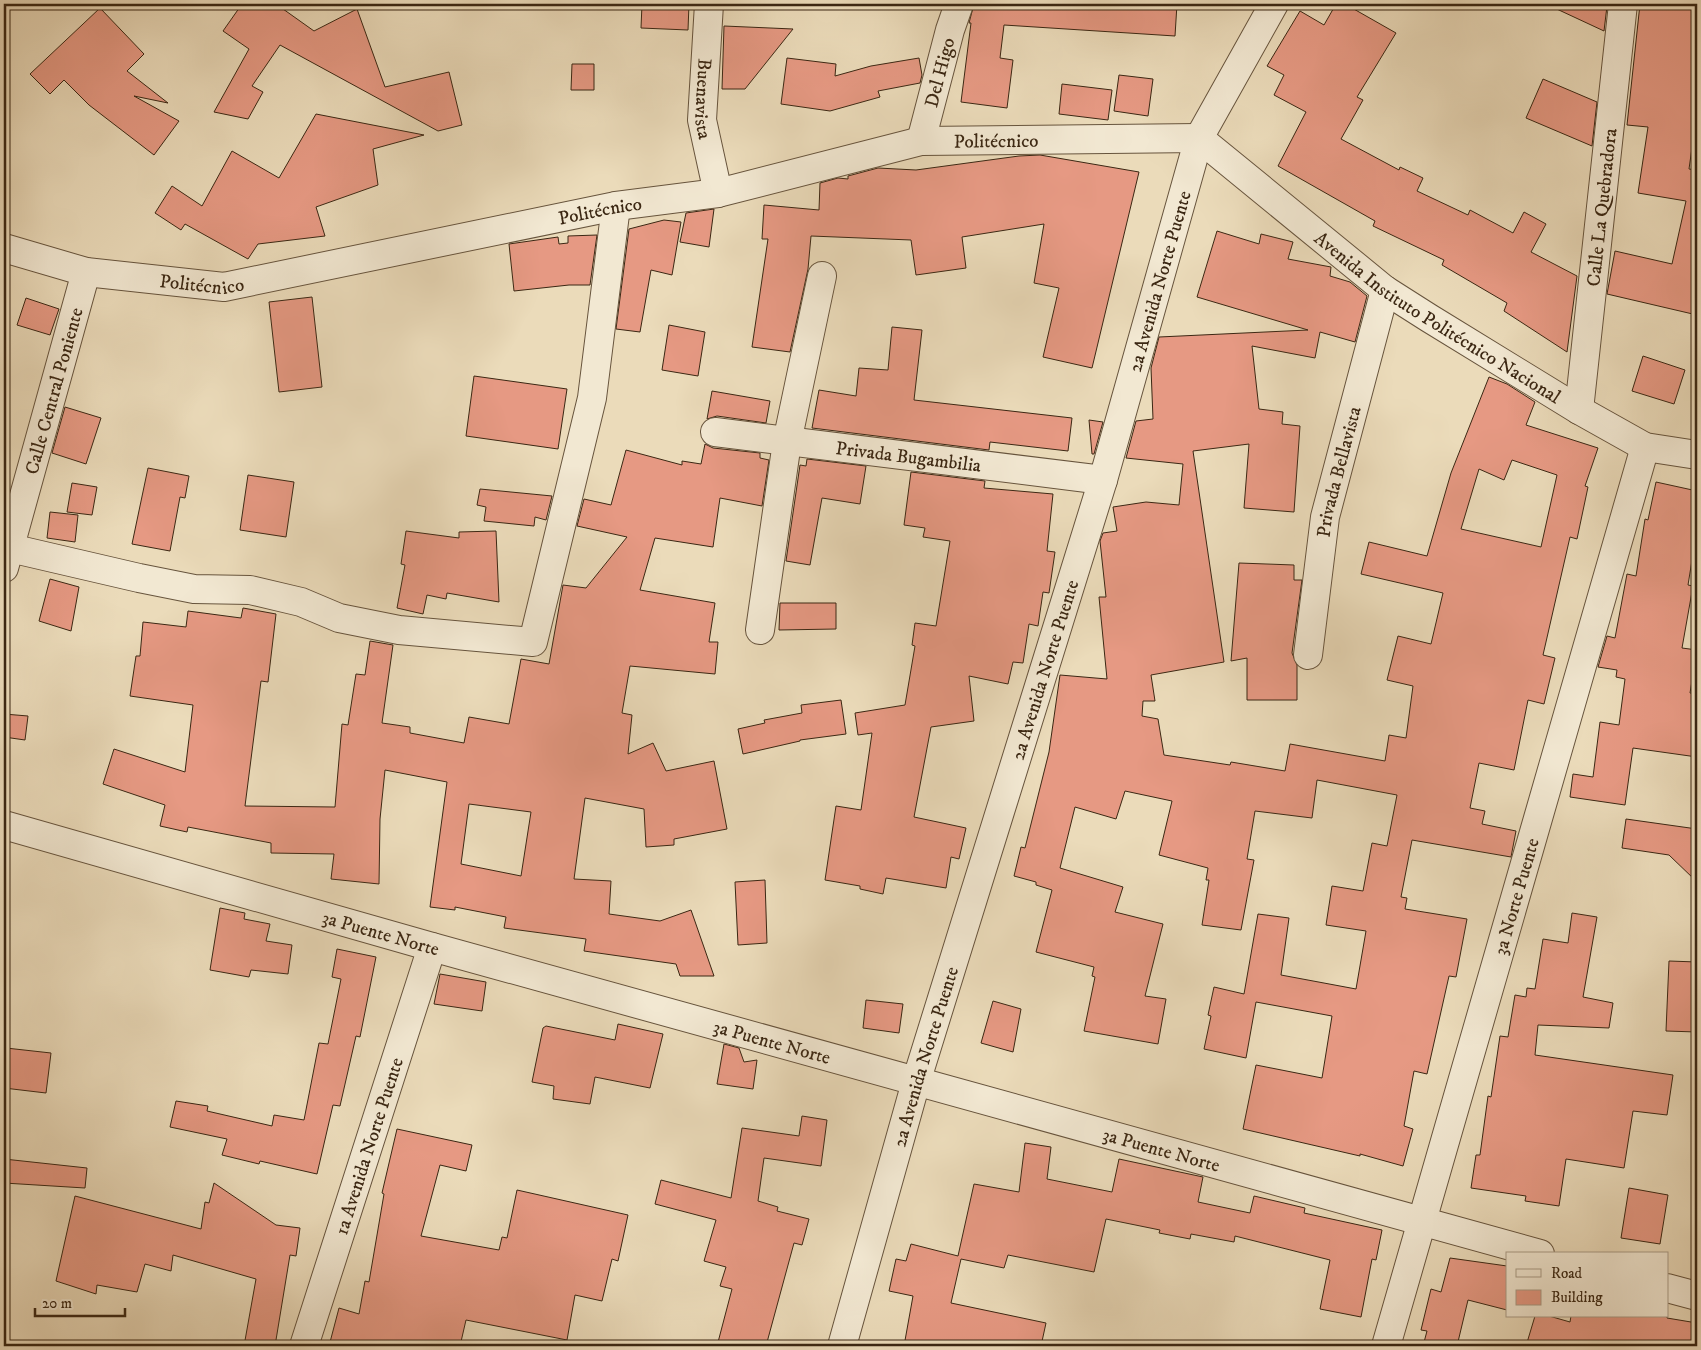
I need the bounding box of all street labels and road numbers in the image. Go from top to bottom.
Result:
street label: Del Higo [920,35,961,110]
street label: Buenavista [689,58,716,142]
street label: Calle La Quebradora [1582,127,1622,288]
street label: Politécnico [954,130,1039,154]
street label: 2a Avenida Norte Puente [1124,188,1197,375]
street label: Politécnico [556,193,643,231]
street label: Avenida Instituto Politécnico Nacional [1309,227,1565,409]
street label: Politécnico [158,270,246,300]
street label: Calle Central Poniente [21,305,89,477]
street label: Privada Bellavista [1313,404,1367,539]
street label: Privada Bugambilia [834,437,982,478]
street label: 2a Avenida Norte Puente [1007,577,1084,763]
street label: 3a Norte Puente [1489,835,1545,958]
street label: 3a Puente Norte [319,906,442,962]
street label: 2a Avenida Norte Puente [888,964,964,1150]
street label: 3a Puente Norte [711,1015,833,1070]
street label: 1a Avenida Norte Puente [330,1055,409,1238]
street label: 3a Puente Norte [1100,1123,1222,1178]

